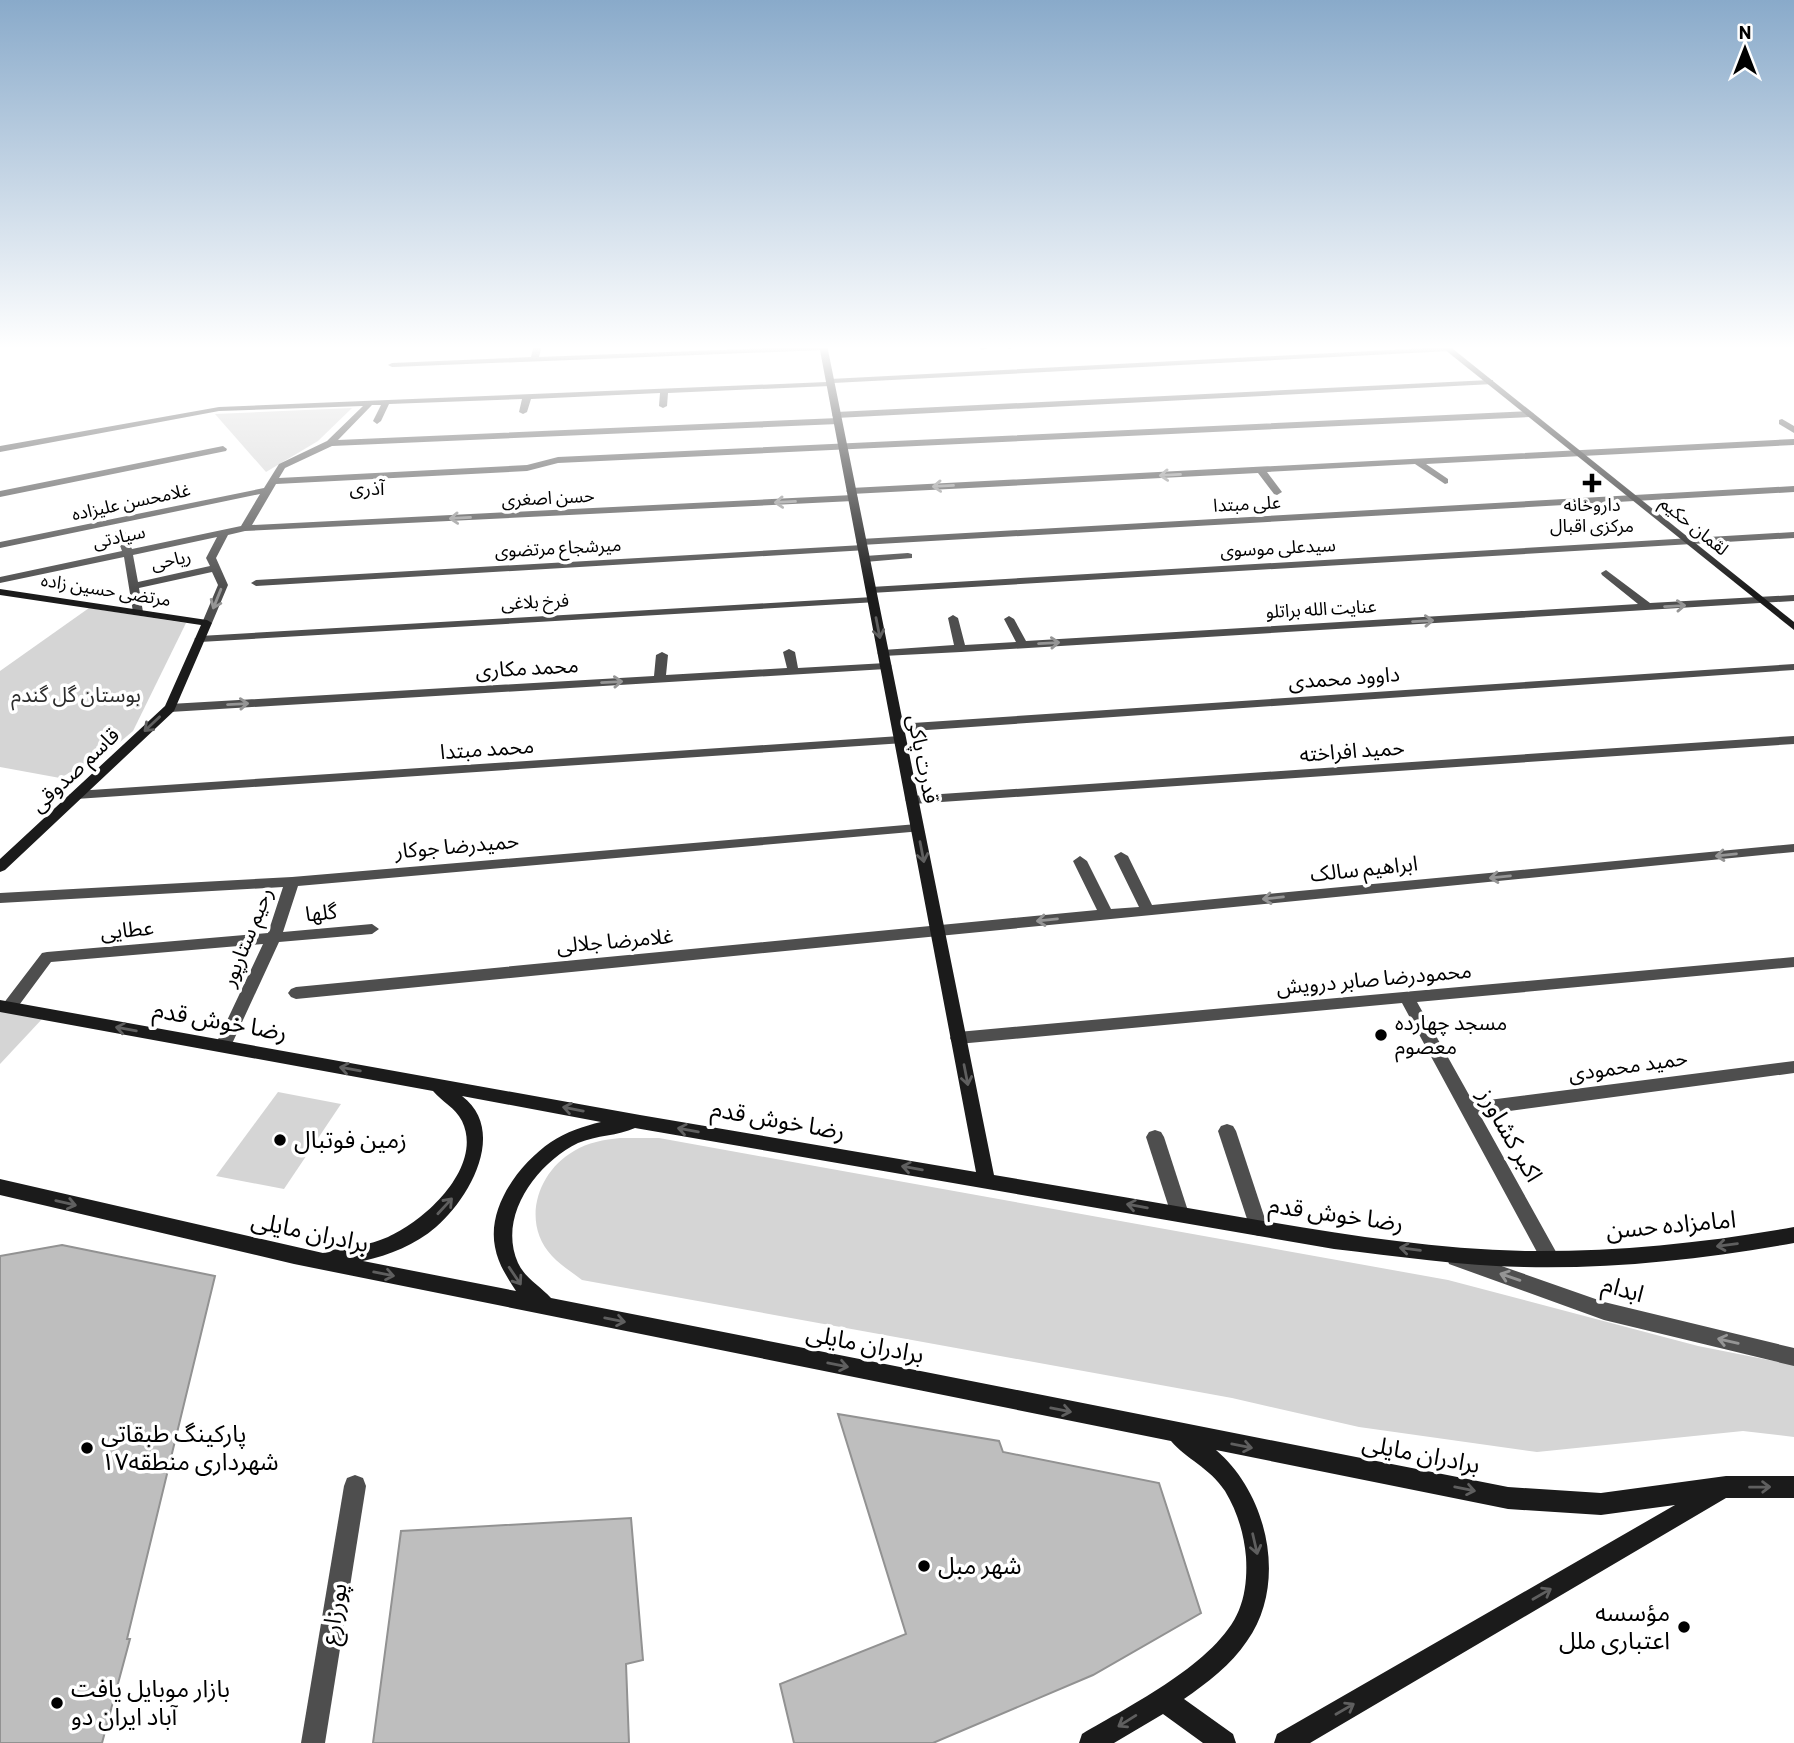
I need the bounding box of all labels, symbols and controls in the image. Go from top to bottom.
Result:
north arrow [1710,14,1780,84]
text: N [1739,20,1751,43]
one-way arrow [1159,468,1182,481]
marker: داروخانه مرکزی اقبال [1584,475,1600,491]
district label: آذری [350,476,386,500]
street label: غلامحسن علیزاده [69,478,192,525]
one-way arrow [931,480,954,493]
street label: حسن اصغری [501,484,595,511]
street label: علی مبتدا [1213,490,1281,517]
street label: لقمان حکیم [1654,491,1733,562]
place label: داروخانه مرکزی اقبال [1550,493,1634,537]
one-way arrow [773,495,796,508]
one-way arrow [448,511,471,524]
street label: سیادتی [90,520,147,553]
street label: میرشجاع مرتضوی [494,533,622,565]
street label: سیدعلی موسوی [1219,533,1336,562]
street label: ریاحی [149,544,193,575]
street label: مرتضی حسین زاده [40,568,173,611]
one-way arrow [209,588,222,610]
street label: فرخ بلاغی [500,588,570,617]
street label: عنایت الله براتلو [1265,594,1377,623]
one-way arrow [1663,599,1686,612]
one-way arrow [1411,614,1434,627]
one-way arrow [872,616,886,639]
one-way arrow [1037,637,1060,650]
street label: محمد مکاری [475,651,579,683]
street label: داوود محمدی [1287,660,1401,694]
one-way arrow [600,675,623,688]
park label: بوستان گل گندم [11,681,141,711]
one-way arrow [226,697,249,710]
street label: قدرت پاکی [902,712,945,806]
one-way arrow [144,716,161,733]
street label: قاسم صدوقی [24,721,126,819]
street label: محمد مبتدا [439,732,535,763]
street label: حمید افراخته [1299,733,1405,767]
street label: حمیدرضا جوکار [393,827,520,863]
one-way arrow [916,840,929,863]
street label: ابراهیم سالک [1309,849,1419,890]
one-way arrow [1715,849,1738,862]
one-way arrow [1489,870,1511,883]
street label: رحیم ستارپور [214,883,280,992]
one-way arrow [1262,892,1285,905]
street label: گلها [304,897,338,927]
street label: عطایی [99,914,155,944]
one-way arrow [1036,914,1059,927]
street label: غلامرضا جلالی [556,922,674,958]
street label: محمودرضا صابر درویش [1275,957,1473,1000]
street label: رضا خوش قدم [150,993,290,1051]
place label: مسجد چهارده معصوم [1395,1009,1507,1063]
one-way arrow [115,1021,138,1035]
marker: مسجد چهارده معصوم [1373,1027,1389,1043]
street label: حمید محمودی [1567,1044,1689,1086]
one-way arrow [339,1062,361,1075]
one-way arrow [959,1063,973,1086]
street label: اکبر کشاورز [1471,1081,1550,1187]
street label: رضا خوش قدم [708,1092,848,1150]
one-way arrow [562,1102,585,1116]
one-way arrow [677,1123,700,1136]
place label: زمین فوتبال [294,1124,407,1154]
marker: زمین فوتبال [272,1132,288,1148]
one-way arrow [901,1161,924,1174]
street label: رضا خوش قدم [1266,1189,1406,1241]
one-way arrow [54,1196,77,1210]
one-way arrow [437,1197,453,1215]
one-way arrow [1126,1199,1148,1212]
street label: امامزاده حسن [1605,1203,1737,1245]
street label: برادران مایلی [249,1204,372,1258]
one-way arrow [1716,1239,1738,1252]
one-way arrow [1399,1243,1421,1256]
one-way arrow [508,1266,523,1285]
one-way arrow [372,1268,395,1281]
street label: ابدام [1598,1268,1648,1312]
one-way arrow [1499,1270,1521,1282]
one-way arrow [603,1314,626,1328]
street label: برادران مایلی [804,1317,927,1369]
one-way arrow [1717,1334,1740,1347]
one-way arrow [826,1359,849,1373]
one-way arrow [1049,1404,1072,1418]
place label: پارکینگ طبقاتی شهرداری منطقه۱۷ [101,1418,279,1476]
street label: برادران مایلی [1360,1427,1483,1479]
marker: پارکینگ طبقاتی شهرداری منطقه۱۷ [79,1440,95,1456]
one-way arrow [1230,1440,1253,1453]
one-way arrow [1748,1480,1771,1494]
one-way arrow [1453,1483,1476,1497]
one-way arrow [1249,1532,1262,1555]
place label: شهر مبل [938,1550,1022,1580]
marker: شهر مبل [916,1558,932,1574]
street label: پورزارع [313,1581,356,1647]
one-way arrow [1531,1587,1552,1600]
place label: مؤسسه اعتباری ملل [1559,1597,1670,1655]
marker: مؤسسه اعتباری ملل [1676,1619,1692,1635]
place label: بازار موبایل یافت آباد ایران دو [71,1673,230,1731]
marker: بازار موبایل یافت آباد ایران دو [49,1695,65,1711]
one-way arrow [1335,1702,1355,1716]
one-way arrow [1117,1714,1137,1728]

